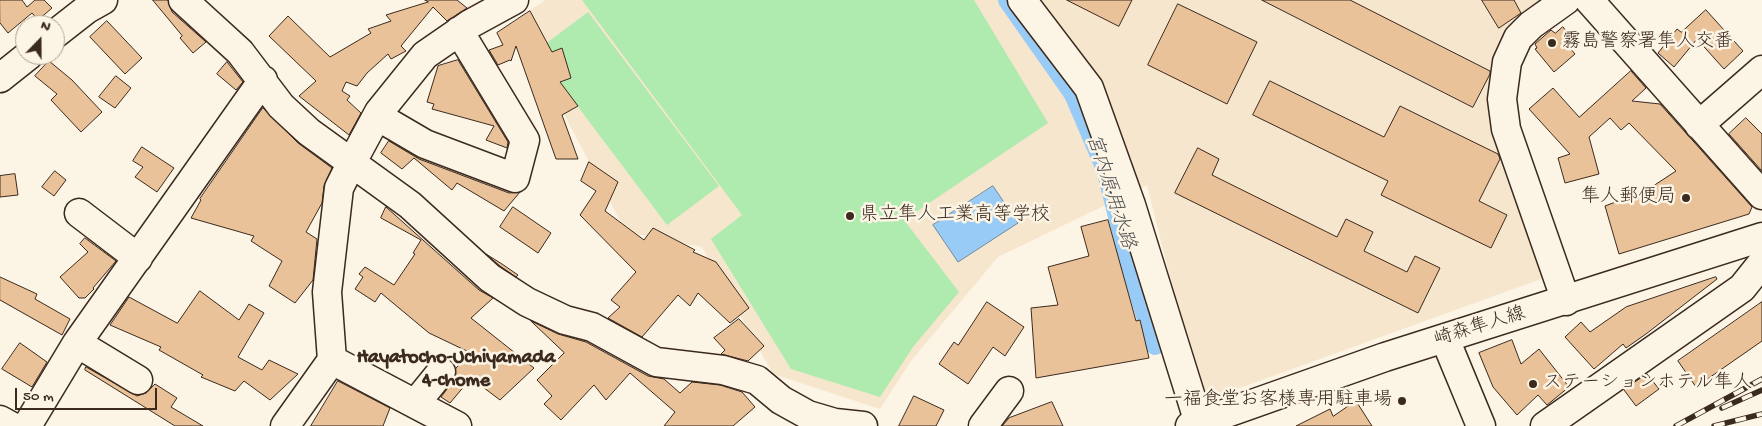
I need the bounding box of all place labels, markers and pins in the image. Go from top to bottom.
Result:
place label: 霧島警察署隼人交番 [1562,32,1733,54]
marker: 霧島警察署隼人交番 [1546,37,1558,49]
place label: 隼人郵便局 [1581,187,1676,209]
marker: 隼人郵便局 [1680,192,1692,204]
place label: 県立隼人工業高等学校 [860,205,1050,227]
marker: 県立隼人工業高等学校 [844,210,856,222]
place label: ステーションホテル隼人 [1543,373,1752,395]
marker: ステーションホテル隼人 [1527,378,1539,390]
place label: 一福食堂お客様専用駐車場 [1164,390,1392,412]
marker: 一福食堂お客様専用駐車場 [1396,395,1408,407]

